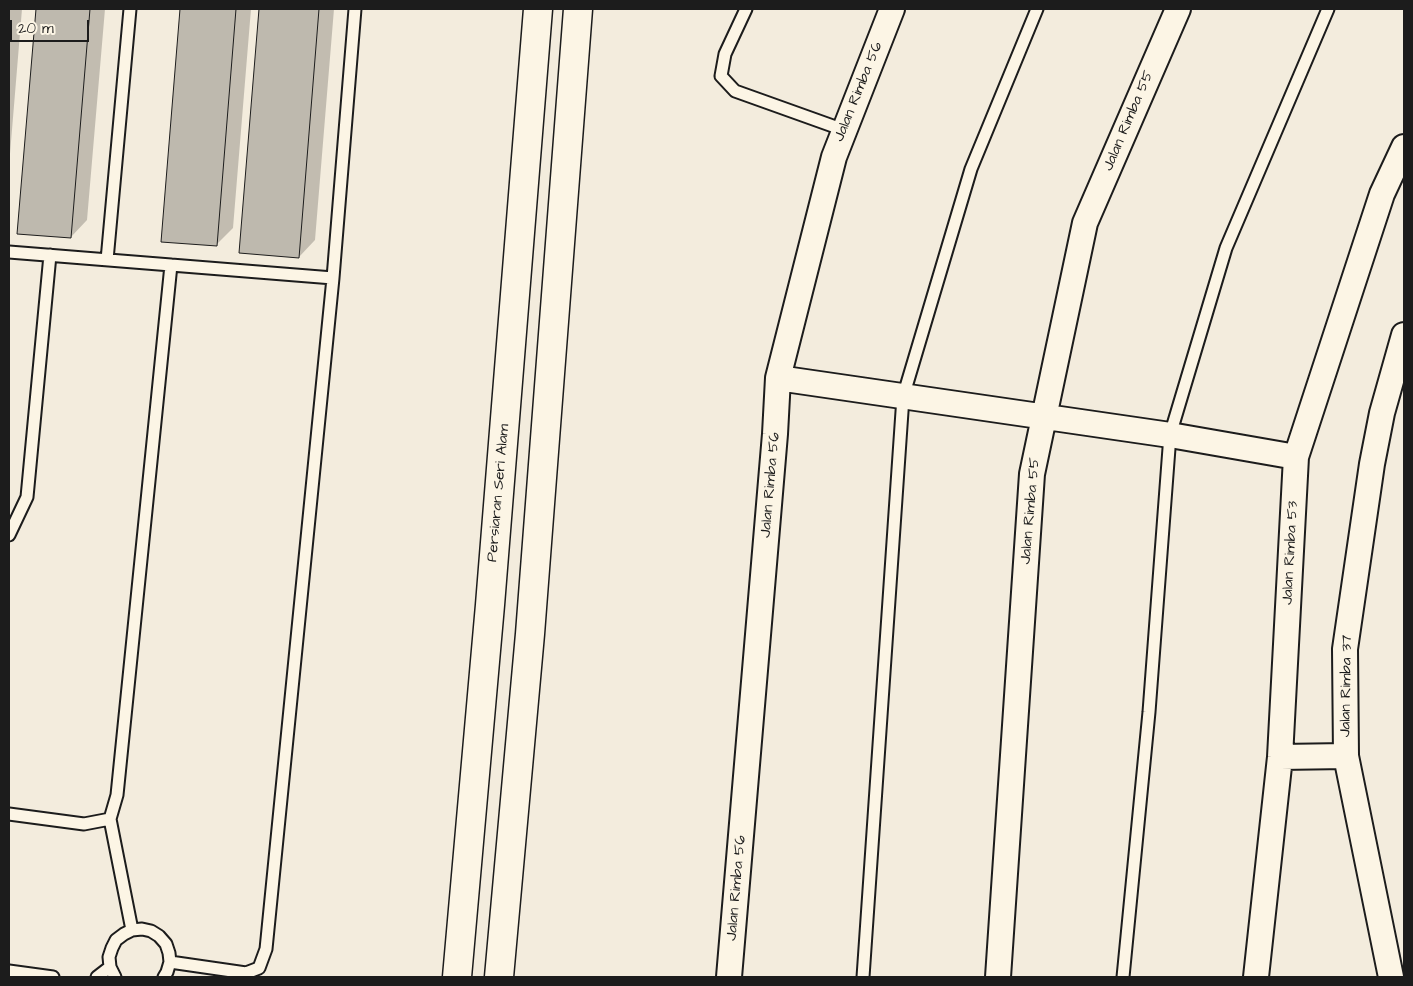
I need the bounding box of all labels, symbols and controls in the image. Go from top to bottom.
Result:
scale bar [12,10,91,42]
text: 20 m [18,18,54,39]
street label: Jalan Rimba 56 [831,40,887,144]
street label: Jalan Rimba 55 [1100,68,1158,174]
street label: Persiaran Seri Alam [484,423,514,563]
street label: Jalan Rimba 56 [757,432,785,538]
street label: Jalan Rimba 55 [1017,457,1045,565]
street label: Jalan Rimba 53 [1279,501,1303,605]
street label: Jalan Rimba 37 [1337,635,1357,737]
street label: Jalan Rimba 56 [723,835,751,941]

